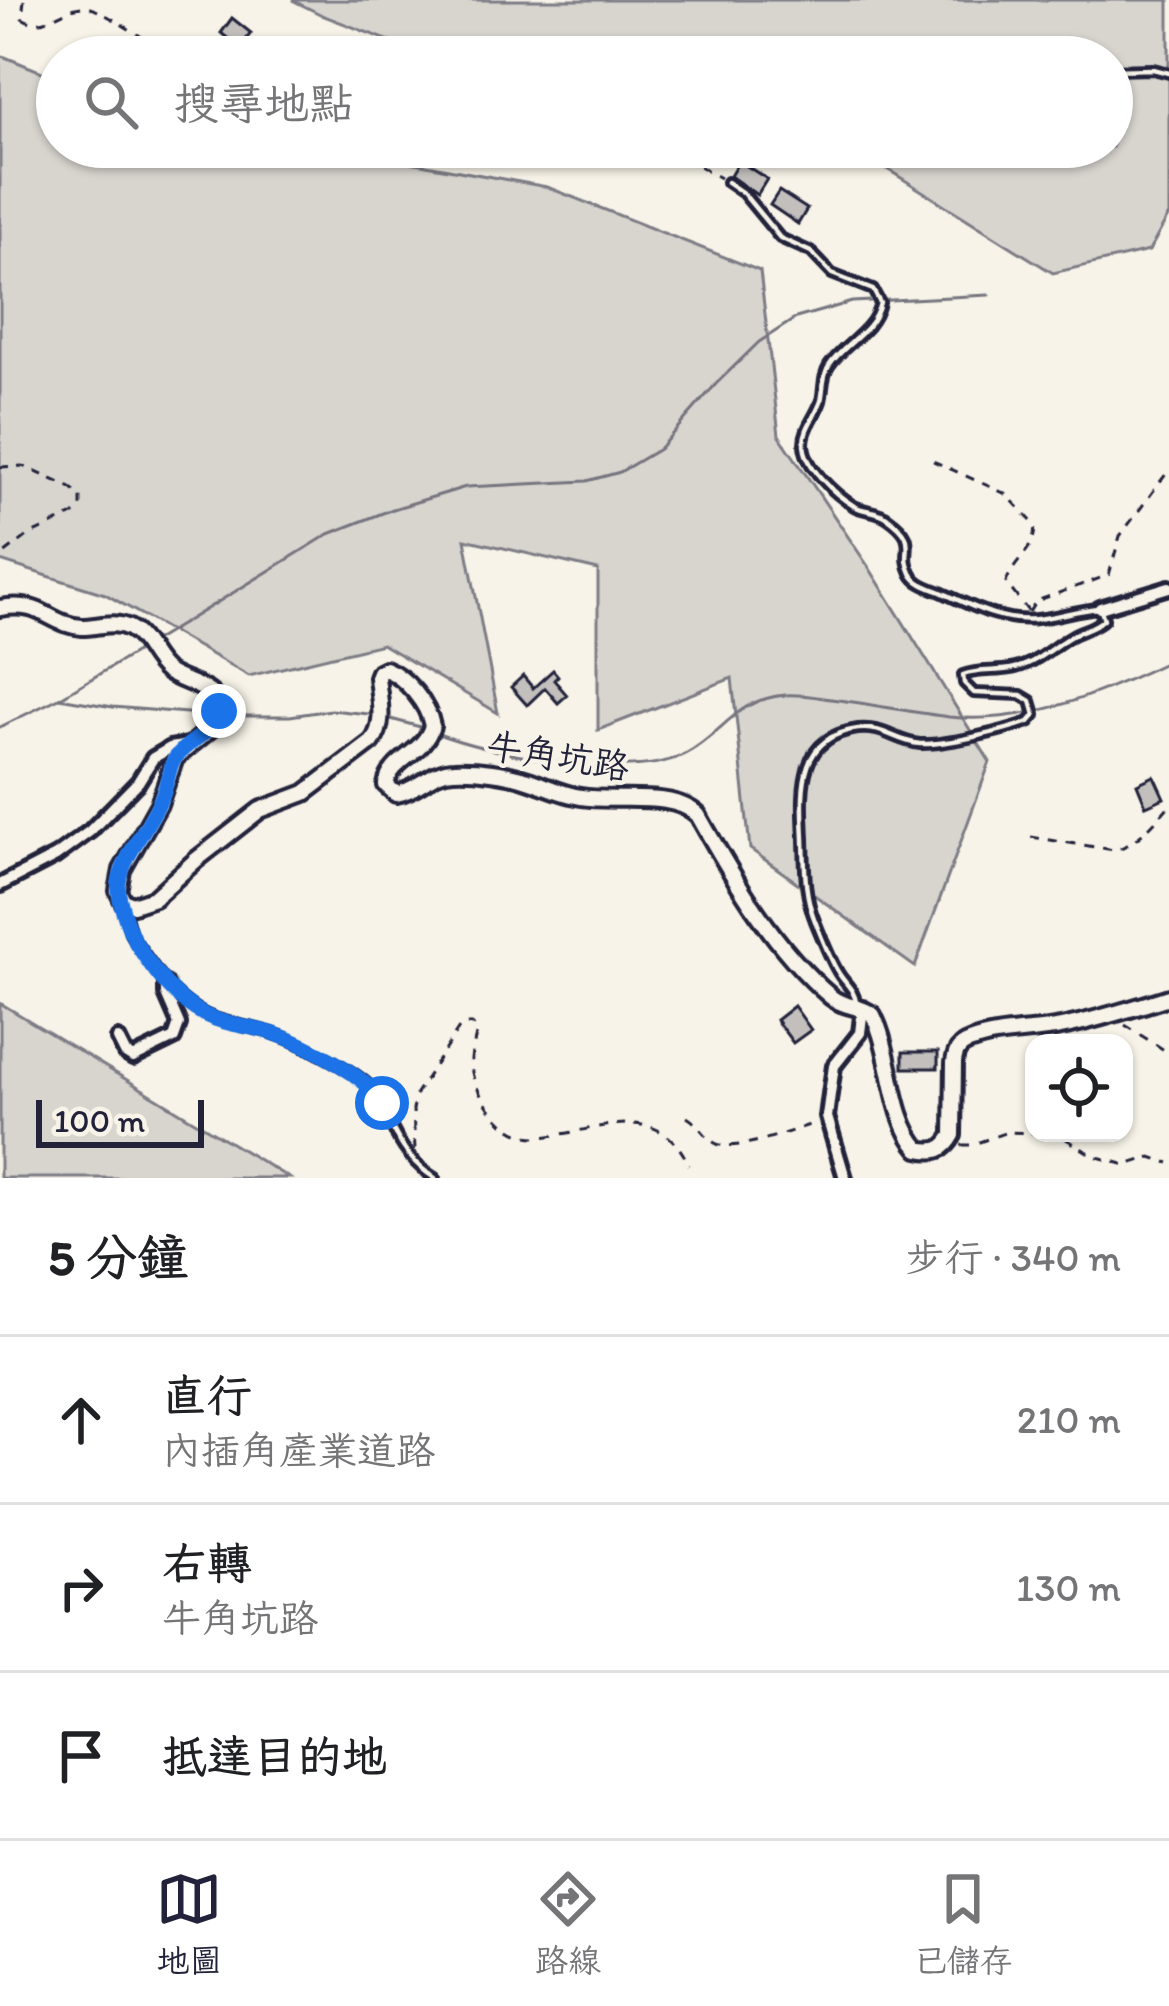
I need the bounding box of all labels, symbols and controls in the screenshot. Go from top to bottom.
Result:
search box [36,36,1133,168]
icon: search [78,69,144,135]
text: 搜尋地點 [174,76,354,130]
route end [192,684,246,738]
street label: 牛角坑路 [484,724,632,788]
map controls [1025,1034,1133,1142]
button: locate [1025,1034,1133,1142]
route start [355,1076,409,1130]
scale bar [36,1094,204,1147]
text: 100 m [54,1101,145,1140]
text: 5 分鐘 [48,1227,188,1288]
text: 步行 · 340 m [906,1234,1121,1281]
text: 直行 [162,1368,252,1422]
icon: ahead [48,1387,114,1453]
text: 210 m [1017,1396,1121,1443]
text: 內插角產業道路 [162,1427,435,1474]
text: 右轉 [162,1536,252,1590]
icon: right [48,1555,114,1621]
text: 130 m [1016,1564,1121,1611]
text: 牛角坑路 [162,1595,318,1642]
icon: arrive [48,1723,114,1789]
text: 抵達目的地 [162,1729,387,1783]
tab: 地圖 [156,1866,222,1981]
tab: 路線 [535,1866,601,1981]
tab: 已儲存 [914,1866,1013,1981]

